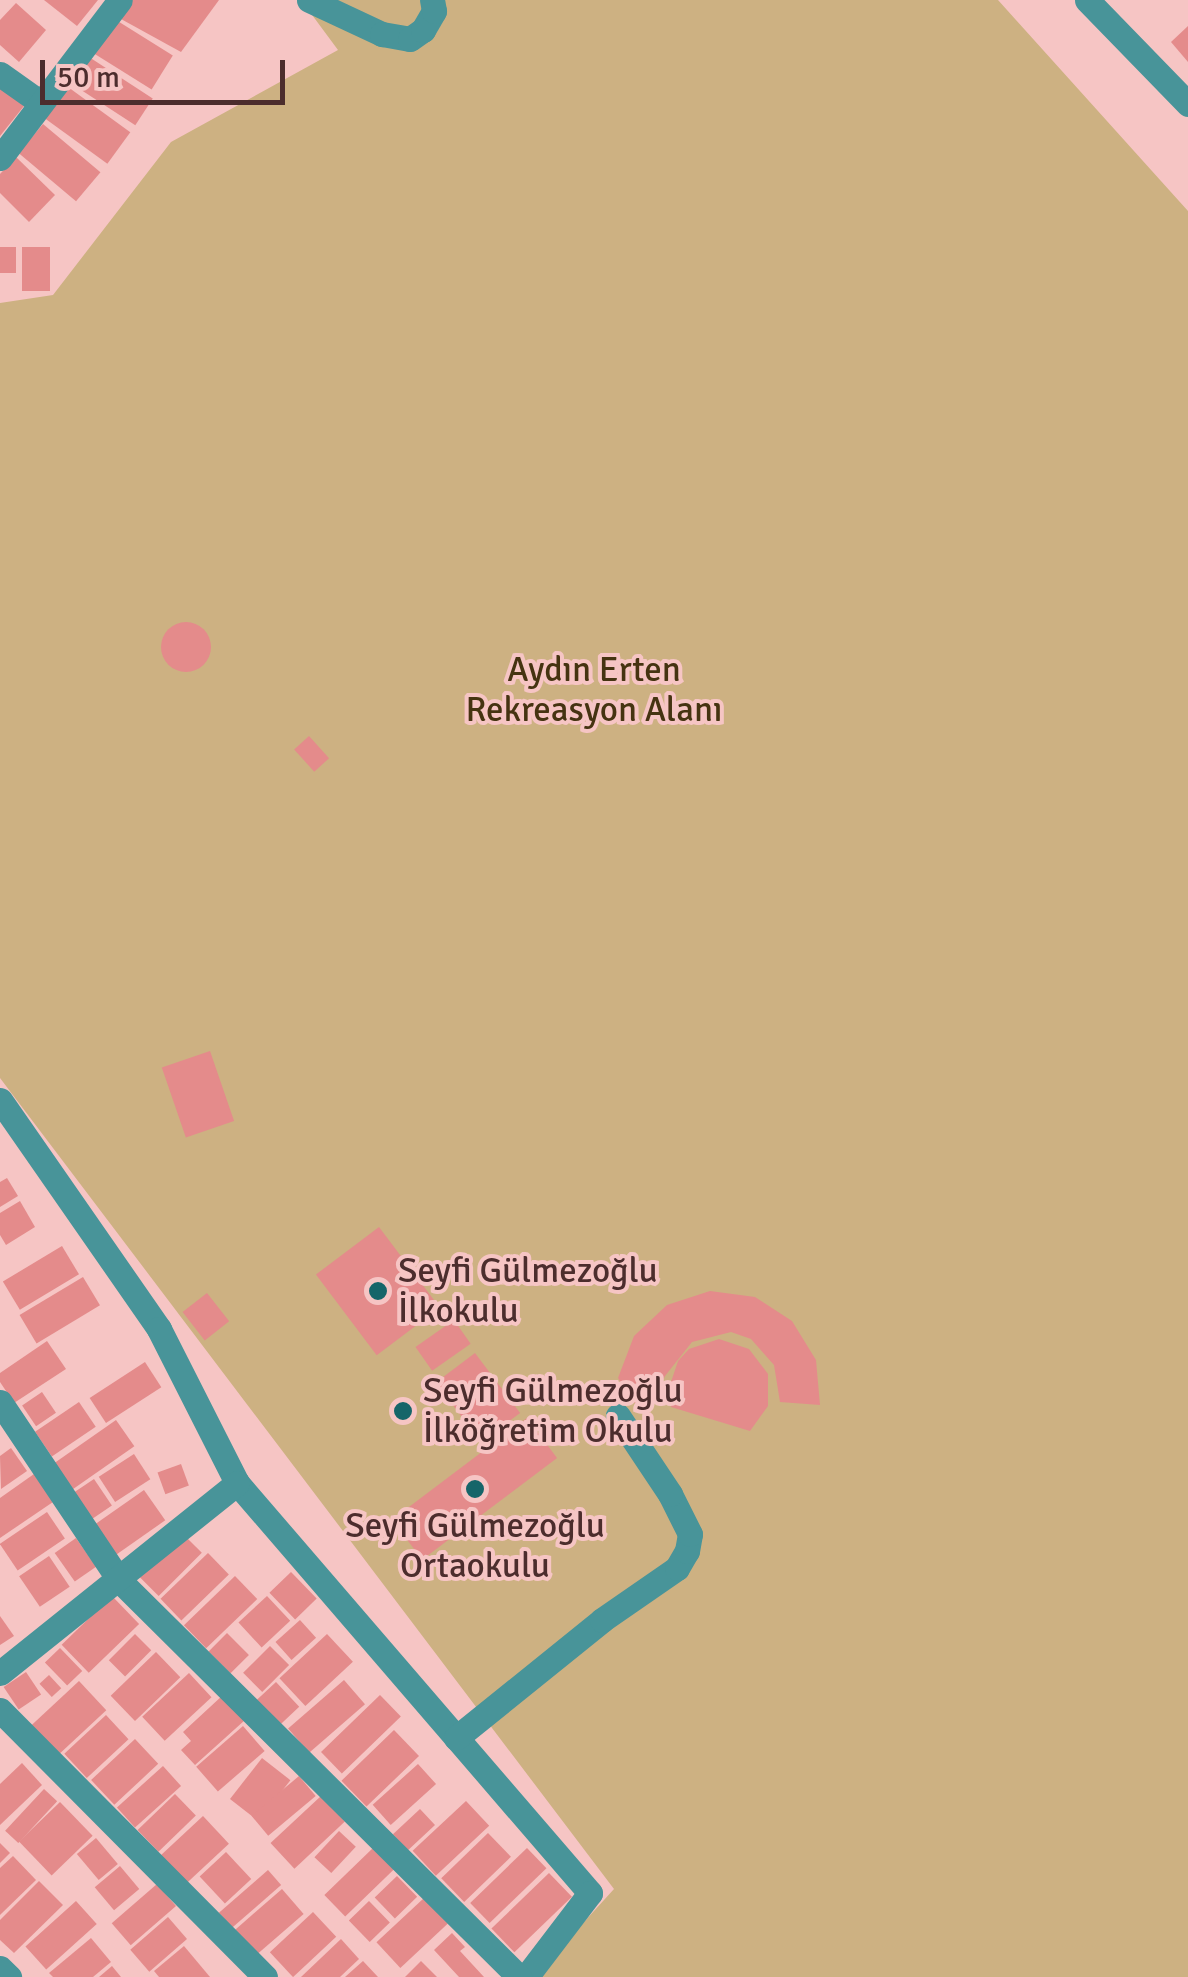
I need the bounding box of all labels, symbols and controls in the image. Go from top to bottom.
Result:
scale bar [45,40,290,102]
text: 50 m [57,59,120,96]
park label: Aydın Erten Rekreasyon Alanı [465,649,723,731]
place label: Seyfi Gülmezoğlu İlkokulu [398,1250,658,1332]
marker: Seyfi Gülmezoğlu İlkokulu [367,1280,389,1302]
place label: Seyfi Gülmezoğlu İlköğretim Okulu [423,1370,683,1452]
marker: Seyfi Gülmezoğlu İlköğretim Okulu [392,1400,414,1422]
marker: Seyfi Gülmezoğlu Ortaokulu [464,1478,486,1500]
place label: Seyfi Gülmezoğlu Ortaokulu [345,1505,605,1587]

